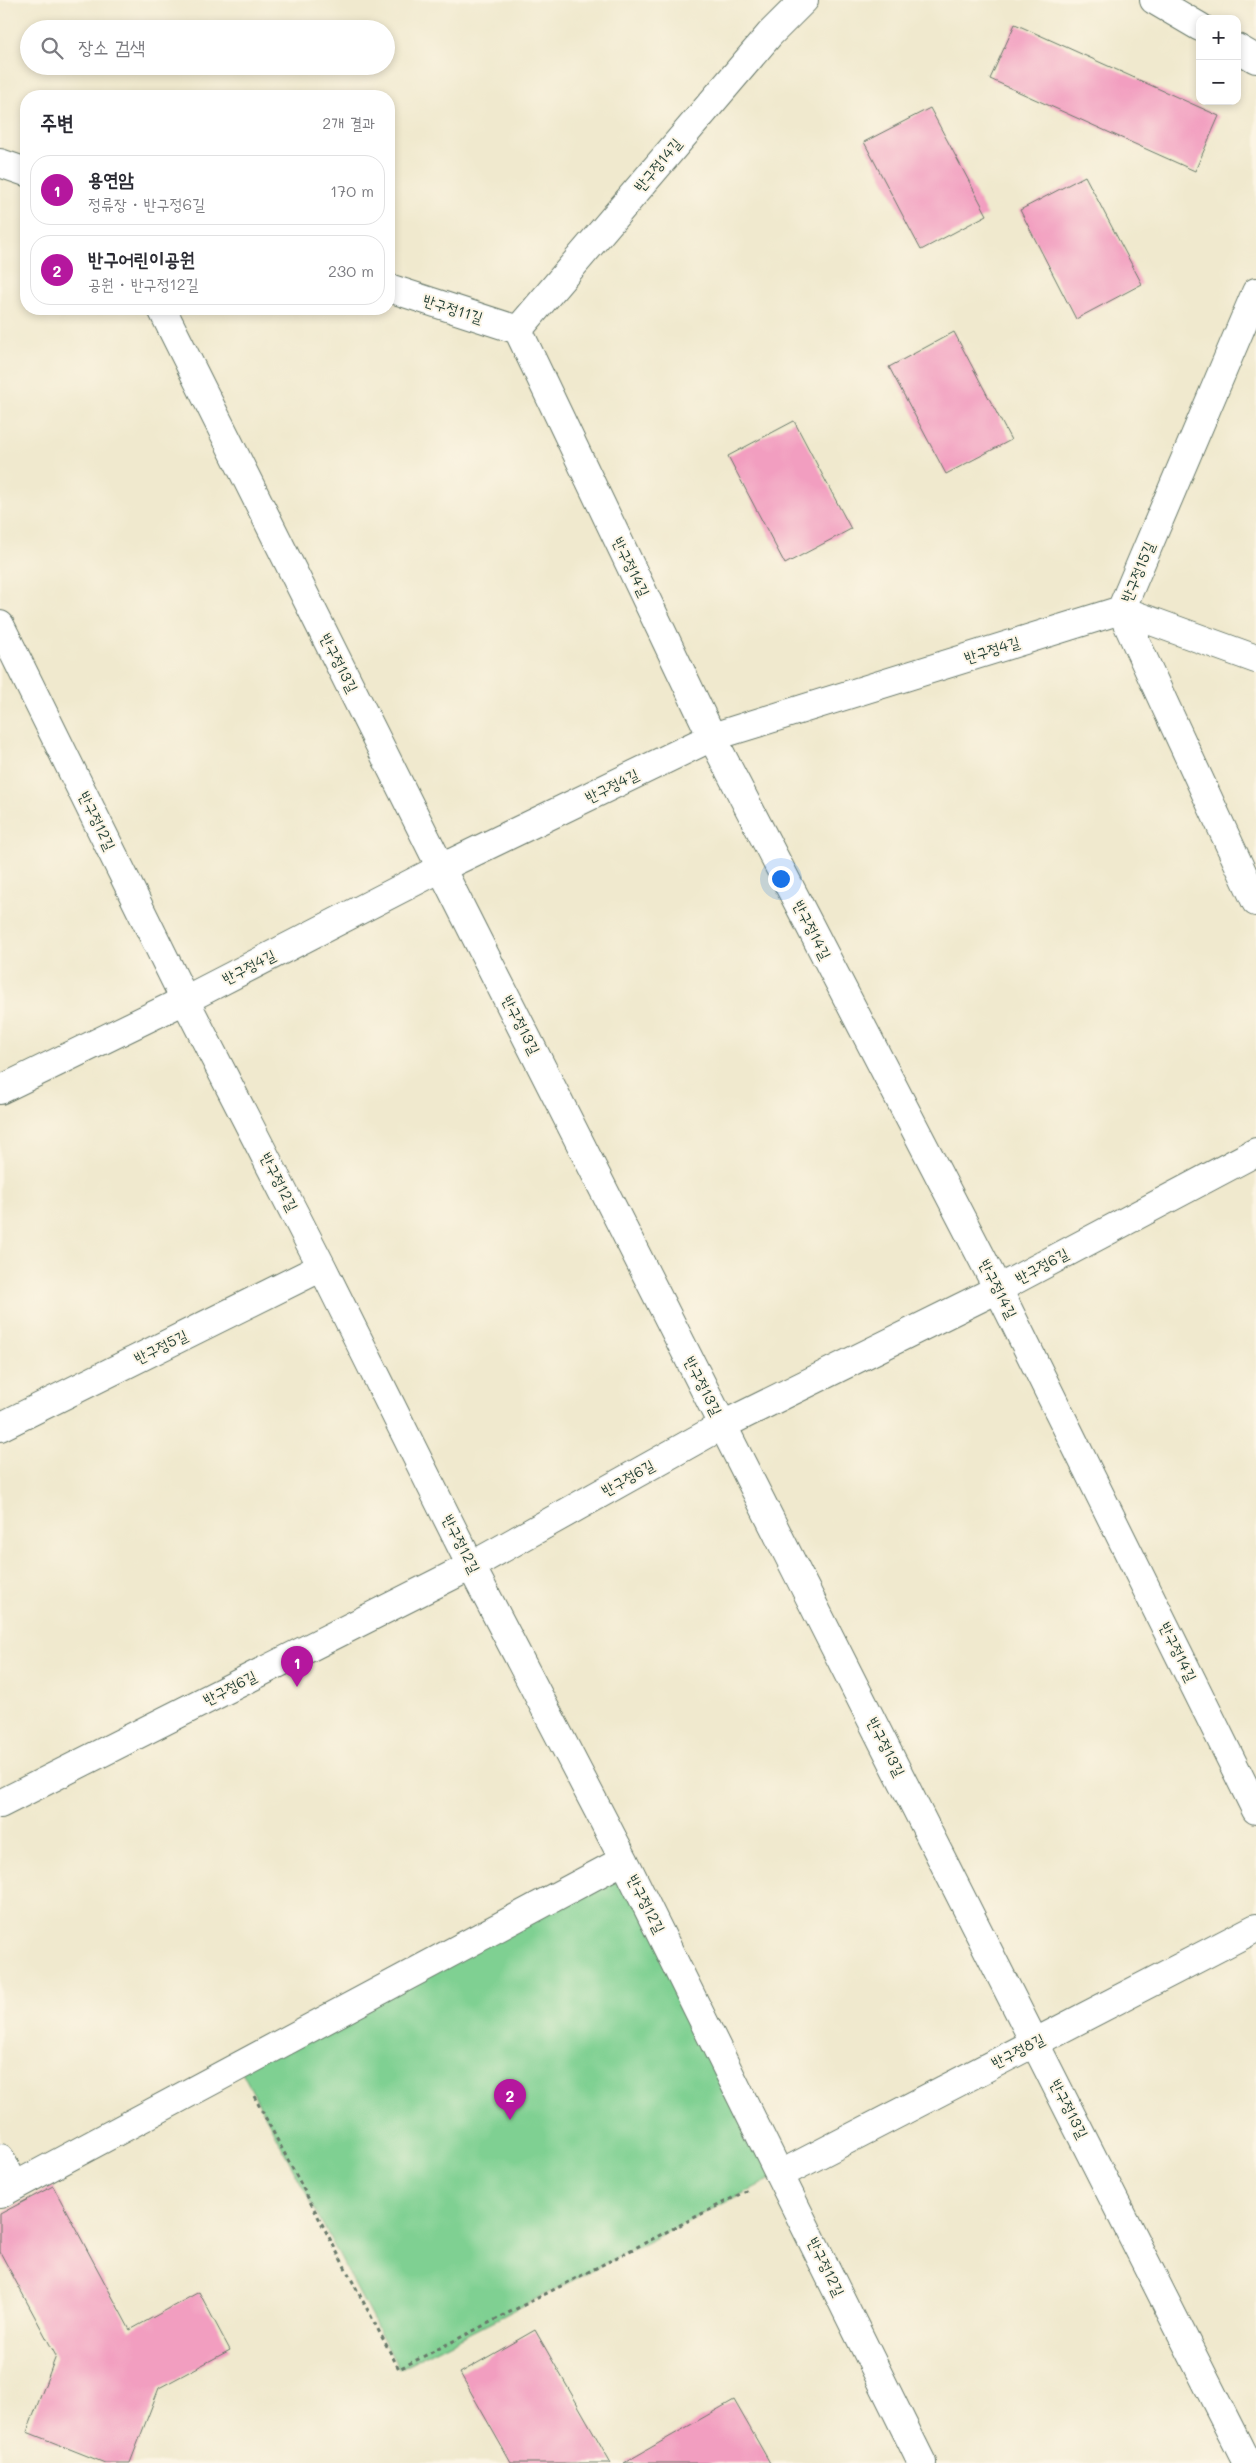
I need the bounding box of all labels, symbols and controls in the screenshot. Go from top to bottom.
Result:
map controls [1196,15,1241,105]
button: + [1196,15,1241,60]
search box [20,20,395,75]
icon: search [38,34,66,62]
text: 장소 검색 [78,34,145,59]
button: − [1196,60,1241,105]
text: 주변 [40,108,74,135]
text: 2개 결과 [322,112,375,133]
street label: 반구정14길 [629,133,685,195]
text: 용연암 [88,166,134,191]
text: 1 [53,180,61,201]
text: 170 m [330,180,374,201]
text: 정류장 · 반구정6길 [88,193,205,214]
text: 반구어린이공원 [88,246,195,271]
text: 2 [53,260,61,281]
text: 230 m [328,260,374,281]
text: 공원 · 반구정12길 [88,273,199,294]
street label: 반구정11길 [421,289,486,327]
street label: 반구정14길 [609,534,655,600]
street label: 반구정15길 [1115,538,1159,605]
street label: 반구정13길 [317,630,363,696]
street label: 반구정4길 [961,631,1022,667]
street label: 반구정4길 [582,764,642,807]
street label: 반구정12길 [75,788,121,853]
your location [768,866,794,892]
street label: 반구정14길 [789,897,836,963]
street label: 반구정4길 [219,944,279,988]
street label: 반구정13길 [499,992,545,1058]
street label: 반구정12길 [257,1149,303,1214]
street label: 반구정6길 [1012,1243,1072,1287]
street label: 반구정14길 [975,1256,1022,1322]
street label: 반구정5길 [131,1325,191,1368]
street label: 반구정13길 [681,1353,727,1419]
street label: 반구정6길 [598,1454,657,1500]
street label: 반구정12길 [439,1511,485,1576]
street label: 반구정14길 [1156,1619,1202,1685]
pin: 1 [281,1646,313,1687]
street label: 반구정6길 [199,1665,260,1709]
street label: 반구정13길 [864,1714,910,1780]
street label: 반구정12길 [624,1871,670,1936]
street label: 반구정8길 [987,2028,1048,2072]
street label: 반구정13길 [1047,2076,1093,2142]
pin: 2 [494,2079,526,2120]
street label: 반구정12길 [804,2234,850,2299]

